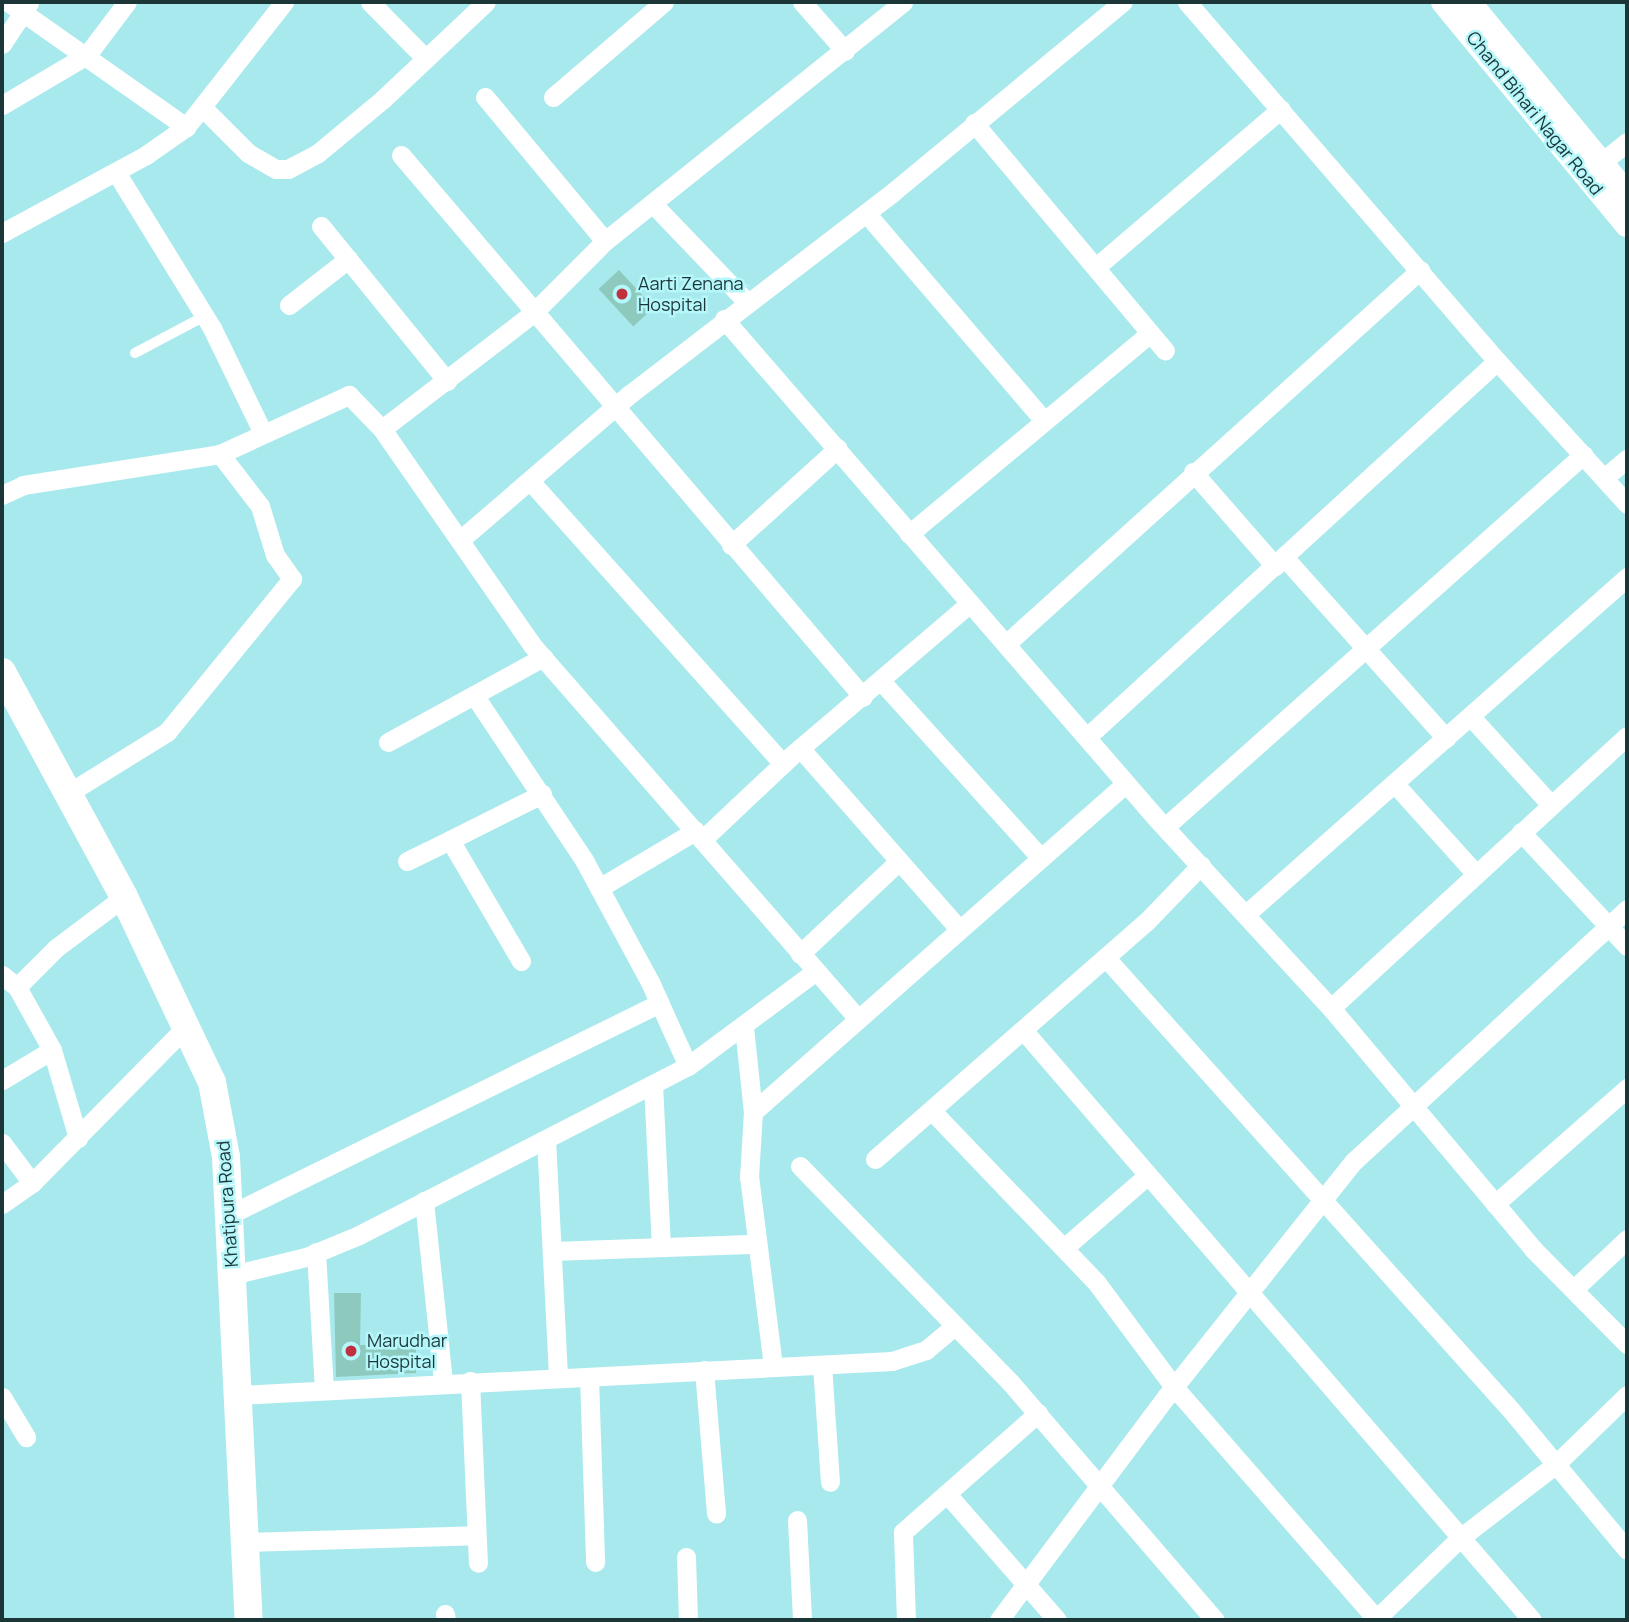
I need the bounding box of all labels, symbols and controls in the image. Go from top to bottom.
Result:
street label: Chand Bihari Nagar Road [1462,27,1608,199]
place label: Aarti Zenana Hospital [638,273,744,316]
marker: Aarti Zenana Hospital [612,284,632,304]
street label: Khatipura Road [212,1140,242,1268]
place label: Marudhar Hospital [367,1330,447,1372]
marker: Marudhar Hospital [341,1341,361,1361]

